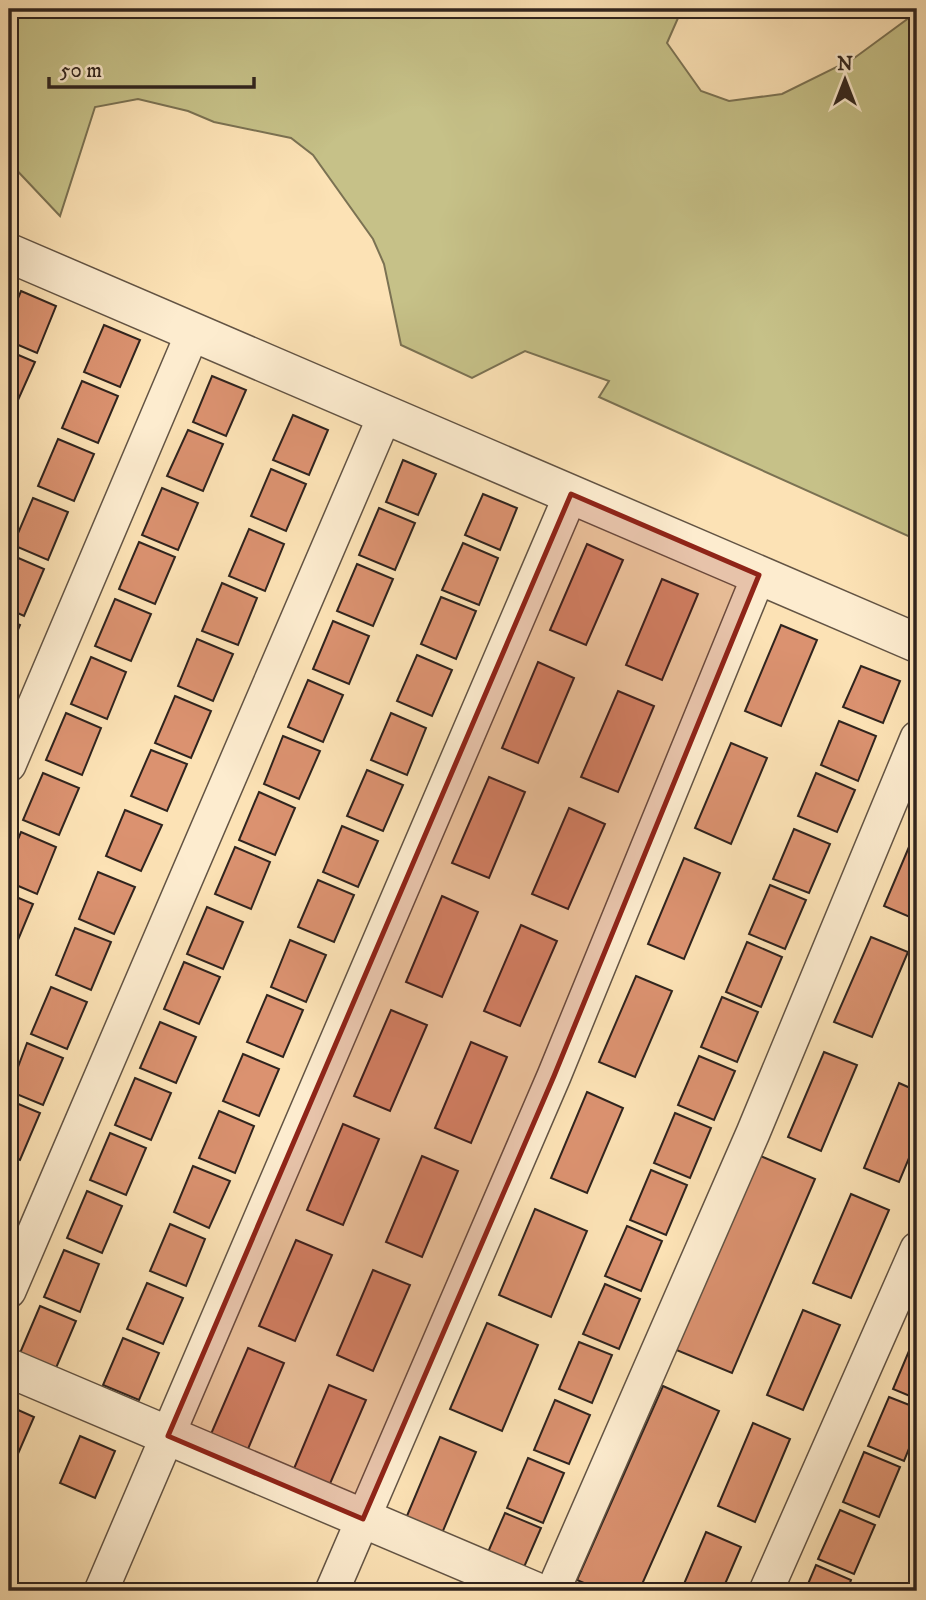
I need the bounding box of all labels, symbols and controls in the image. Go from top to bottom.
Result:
scale bar [49,46,254,90]
north arrow [810,46,880,116]
text: N [837,53,853,76]
text: 50 m [60,58,102,84]

